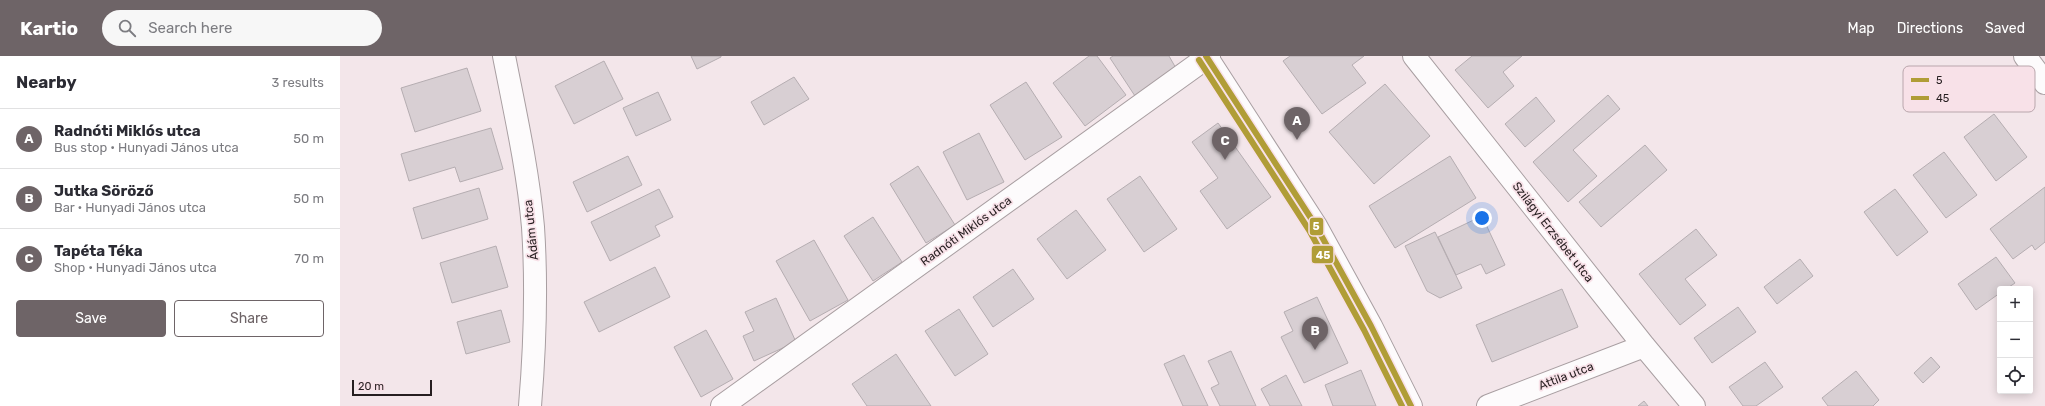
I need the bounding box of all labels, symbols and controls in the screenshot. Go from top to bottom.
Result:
search box [102,10,382,46]
text: Kartio [20,17,78,40]
icon: search [116,17,138,39]
text: Search here [148,19,232,37]
text: Map [1848,20,1875,37]
text: Directions [1897,20,1963,37]
text: Saved [1985,20,2025,37]
legend [1903,66,2035,112]
text: Nearby [16,72,77,92]
text: 5 [1936,74,1943,87]
text: 3 results [272,75,324,90]
text: 45 [1936,92,1950,105]
pin: A [1284,107,1310,140]
text: Radnóti Miklós utca [54,122,201,140]
pin: C [1212,127,1238,160]
text: A [24,131,34,146]
text: 50 m [293,131,324,146]
text: Bus stop · Hunyadi János utca [54,140,239,155]
street label: Szilágyi Erzsébet utca [1510,179,1596,285]
text: Jutka Söröző [54,182,154,200]
text: B [24,191,34,206]
text: 50 m [293,191,324,206]
street label: Radnóti Miklós utca [918,193,1014,269]
street label: Ádám utca [521,199,541,261]
text: Bar · Hunyadi János utca [54,200,206,215]
your location [1472,208,1492,228]
line badge: 5 [1309,217,1324,236]
text: 5 [1312,220,1320,233]
text: Tapéta Téka [54,242,143,260]
line badge: 45 [1311,245,1334,264]
text: 45 [1316,249,1330,262]
text: C [24,251,34,266]
text: 70 m [294,251,324,266]
text: Shop · Hunyadi János utca [54,260,217,275]
map controls [1997,286,2033,394]
button: + [1997,286,2033,322]
button: Save [16,300,166,337]
button: Share [174,300,324,337]
pin: B [1302,317,1328,350]
button: − [1997,322,2033,358]
button: locate [1997,358,2033,394]
street label: Attila utca [1537,359,1595,393]
scale bar [352,378,432,397]
text: 20 m [358,380,384,393]

